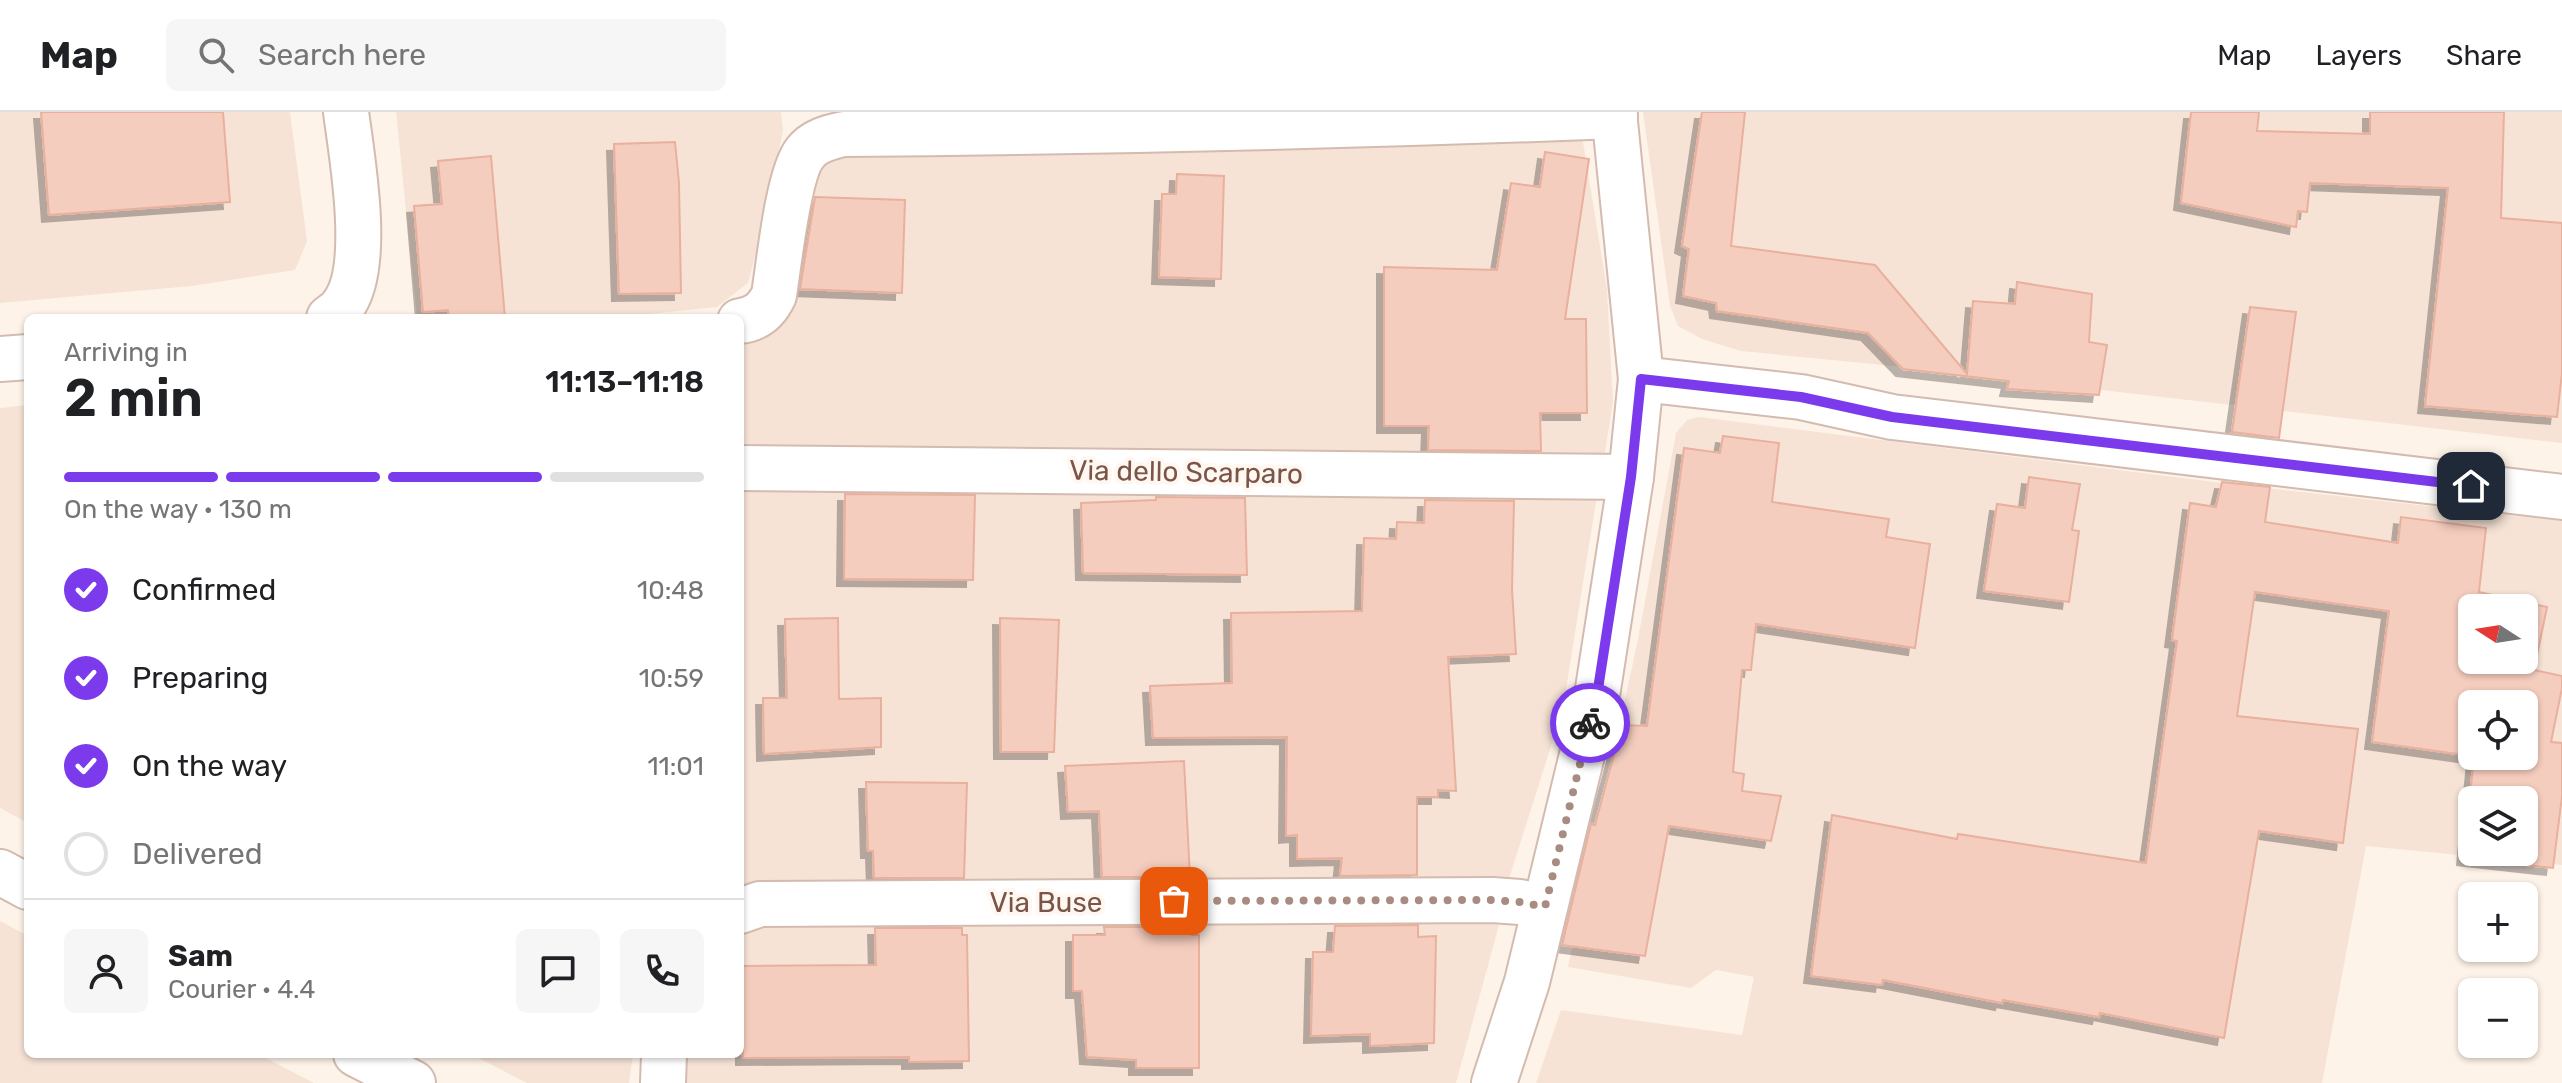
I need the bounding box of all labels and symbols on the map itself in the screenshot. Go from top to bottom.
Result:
pin [2437,452,2505,520]
street label: Via dello Scarparo [1069,453,1303,491]
north arrow [2458,594,2538,674]
courier [1550,683,1630,763]
pin [1140,867,1208,935]
street label: Via Buse [990,886,1102,919]

